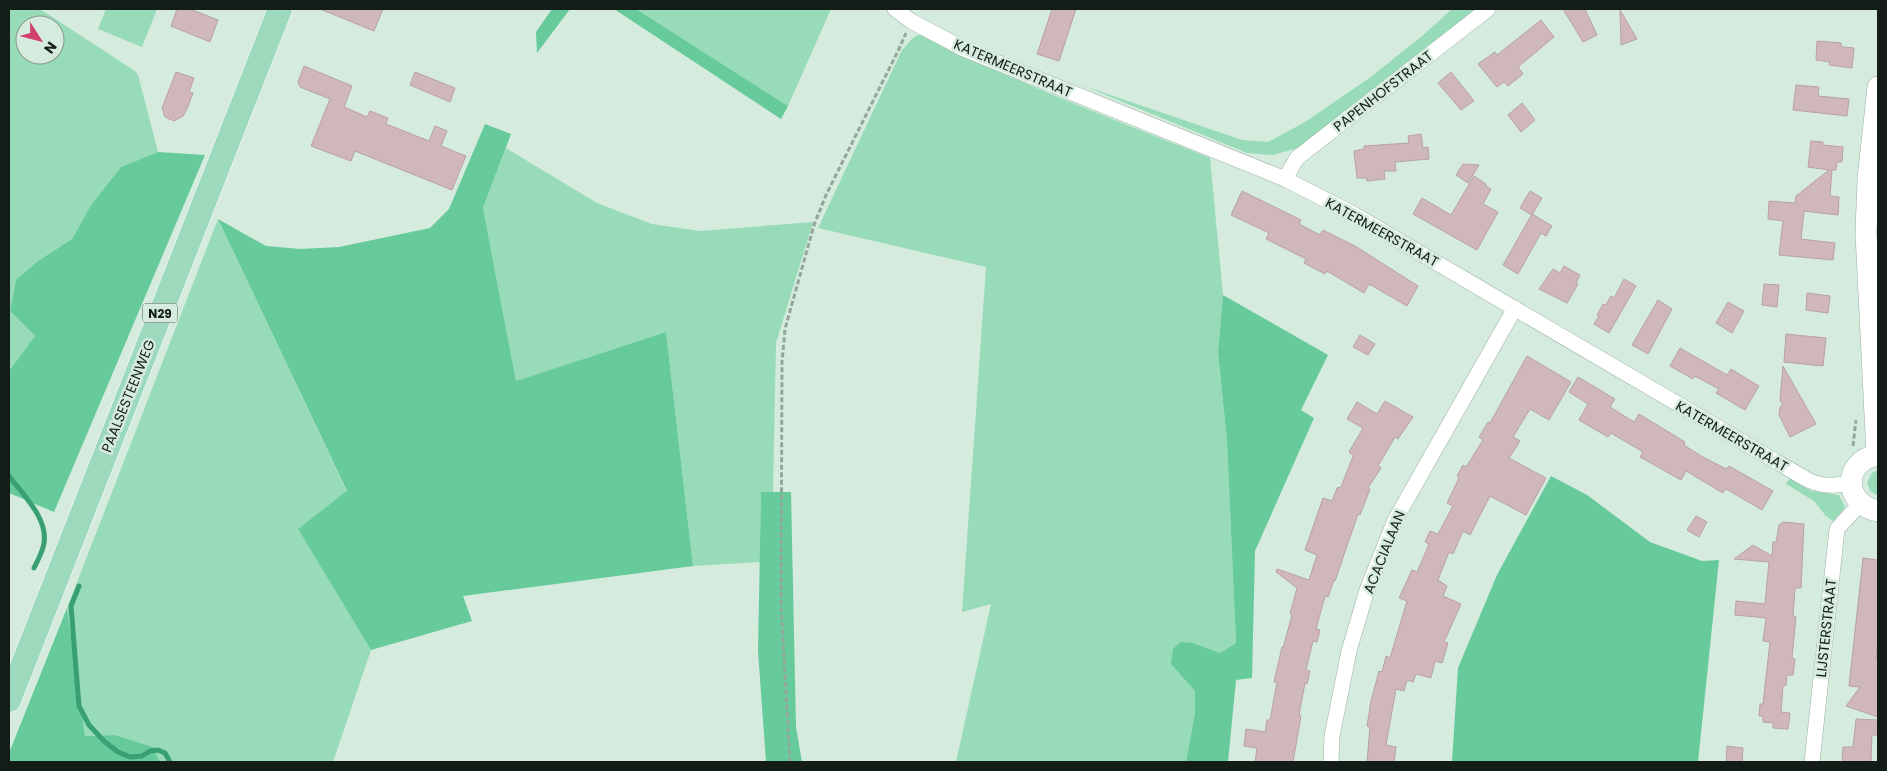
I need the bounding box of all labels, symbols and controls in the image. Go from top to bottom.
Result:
north arrow [15,15,65,65]
street label: KATERMEERSTRAAT [951,34,1076,102]
text: N [39,38,62,58]
street label: PAPENHOFSTRAAT [1329,46,1437,136]
street label: KATERMEERSTRAAT [1322,193,1443,272]
road number: N29 [142,304,178,322]
street label: PAALSESTEENWEG [96,336,160,455]
street label: KATERMEERSTRAAT [1672,396,1792,477]
street label: ACACIALAAN [1358,507,1410,597]
street label: LIJSTERSTRAAT [1811,577,1841,678]

